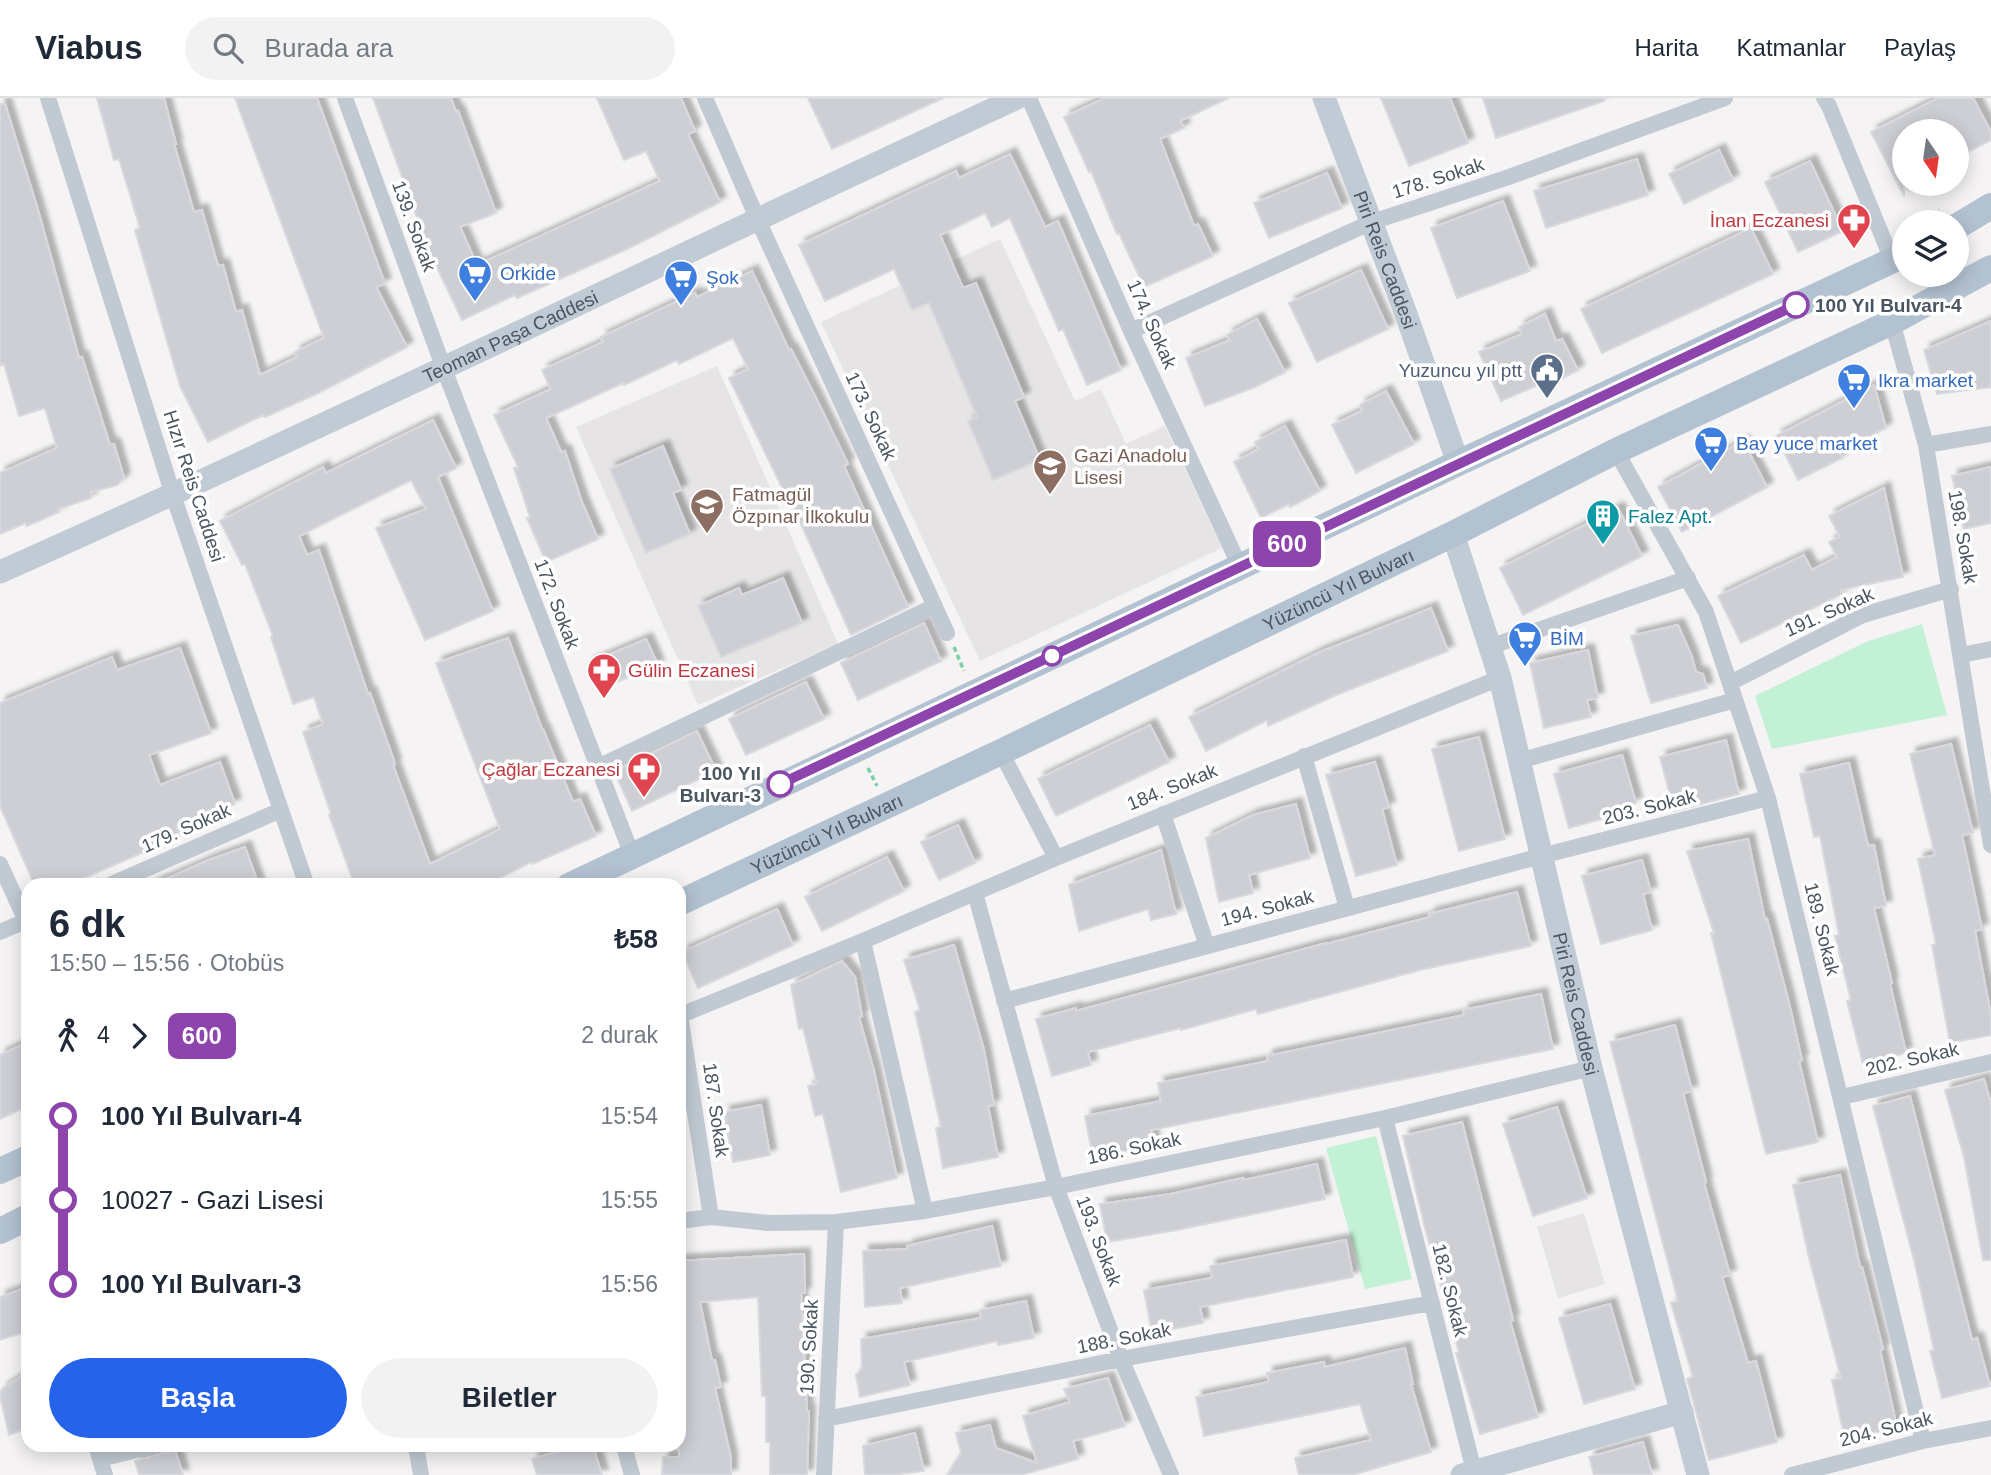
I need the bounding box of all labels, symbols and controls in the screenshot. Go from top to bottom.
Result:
search box [185,17,675,80]
text: Viabus [35,29,143,66]
icon: search [209,29,247,67]
text: Burada ara [265,33,393,63]
text: Harita [1635,34,1699,61]
text: Katmanlar [1737,34,1846,61]
text: Paylaş [1884,34,1956,61]
north arrow [1892,119,1969,196]
map controls [1892,119,1969,287]
street label: 178. Sokak [1390,153,1487,203]
street label: 139. Sokak [388,178,440,275]
street label: Piri Reis Caddesi [1350,188,1421,332]
pharmacy icon: İnan Eczanesi [1835,201,1873,250]
place label: İnan Eczanesi [1710,210,1829,231]
button: layers [1892,210,1969,287]
supermarket icon: Orkide [456,254,494,303]
supermarket icon: Şok [662,258,700,307]
place label: Orkide [500,263,556,284]
place label: Şok [706,267,739,288]
street label: 174. Sokak [1123,276,1181,372]
street label: Teoman Paşa Caddesi [419,286,601,387]
marker: 100 Yıl Bulvarı-4 [1783,292,1809,318]
place label: 100 Yıl Bulvarı-4 [1815,295,1962,316]
public building icon: Yuzuncu yıl ptt [1528,351,1566,400]
place label: Yuzuncu yıl ptt [1398,360,1523,381]
supermarket icon: Ikra market [1835,361,1873,410]
street label: 173. Sokak [841,368,901,464]
place label: Ikra market [1878,370,1974,391]
street label: Hızır Reis Caddesi [160,407,228,565]
supermarket icon: Bay yuce market [1692,424,1730,473]
place label: Bay yuce market [1736,433,1878,454]
place label: Gazi Anadolu Lisesi [1074,445,1187,488]
school or university icon: Gazi Anadolu Lisesi [1031,447,1069,496]
place label: Fatmagül Özpınar İlkokulu [732,484,869,527]
school or university icon: Fatmagül Özpınar İlkokulu [688,486,726,535]
street label: 198. Sokak [1944,488,1982,586]
building icon: Falez Apt. [1584,497,1622,546]
place label: Falez Apt. [1628,506,1713,527]
line badge: 600 [1247,521,1327,567]
text: 600 [1267,530,1307,557]
street label: Yüzüncü Yıl Bulvarı [1259,544,1417,635]
street label: 172. Sokak [530,556,584,653]
street label: 191. Sokak [1781,583,1877,641]
supermarket icon: BİM [1506,619,1544,668]
place label: BİM [1550,628,1584,649]
unlabelled marker [1042,646,1062,666]
pharmacy icon: Gülin Eczanesi [585,651,623,700]
place label: Gülin Eczanesi [628,660,755,681]
pharmacy icon: Çağlar Eczanesi [625,750,663,799]
place label: Çağlar Eczanesi [482,759,620,780]
street label: 184. Sokak [1124,759,1220,815]
place label: 100 Yıl Bulvarı-3 [680,763,761,806]
marker: 100 Yıl Bulvarı-3 [767,771,793,797]
street label: 203. Sokak [1600,785,1698,829]
street label: Yüzüncü Yıl Bulvarı [747,789,906,878]
street label: 179. Sokak [138,799,234,857]
street label: 189. Sokak [1800,880,1844,978]
street label: 194. Sokak [1218,885,1316,930]
text: 6 dk [49,903,125,945]
text: ₺58 [614,924,658,954]
street label: Piri Reis Caddesi [1549,930,1603,1077]
text: 15:50 – 15:56 · Otobüs [49,950,284,976]
icon: walk [49,1017,87,1055]
icon: forward [120,1017,158,1055]
text: 4 [97,1022,110,1048]
text: 600 [182,1022,222,1049]
text: 2 durak [581,1022,658,1048]
street label: 202. Sokak [1863,1038,1961,1080]
street label: 187. Sokak [699,1061,733,1159]
text: 100 Yıl Bulvarı-4 [101,1101,301,1131]
text: 15:54 [600,1103,658,1129]
street label: 186. Sokak [1085,1128,1183,1168]
text: 10027 - Gazi Lisesi [101,1185,324,1215]
text: 15:55 [600,1187,658,1213]
street label: 193. Sokak [1072,1193,1126,1290]
street label: 182. Sokak [1428,1241,1472,1339]
text: 100 Yıl Bulvarı-3 [101,1269,301,1299]
text: 15:56 [600,1271,658,1297]
street label: 190. Sokak [796,1298,822,1395]
street label: 188. Sokak [1075,1319,1173,1357]
button: Başla [49,1358,347,1438]
button: Biletler [361,1358,658,1438]
street label: 204. Sokak [1837,1407,1935,1451]

